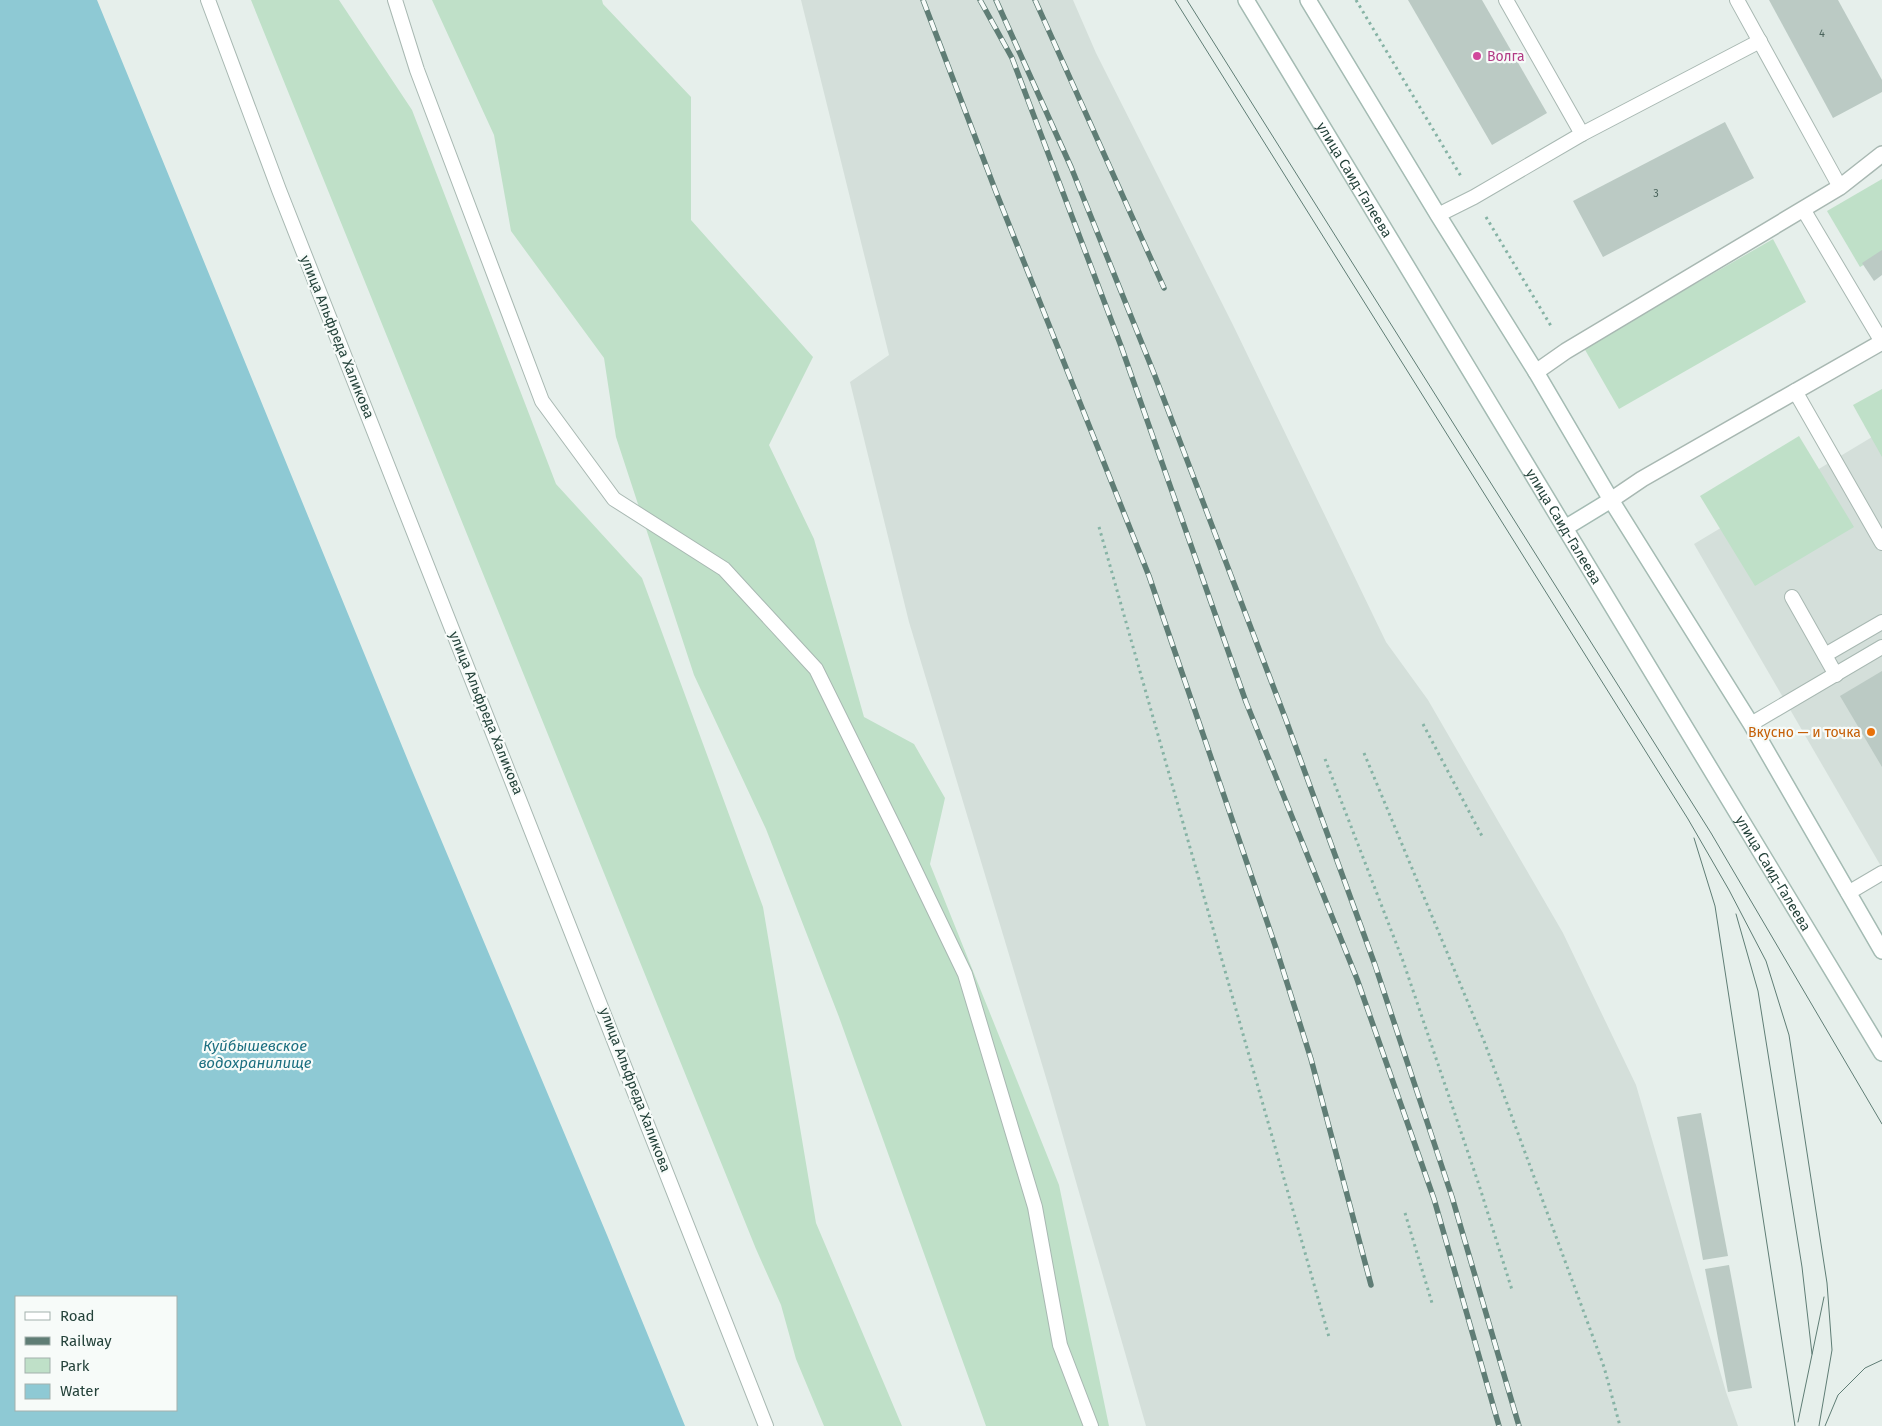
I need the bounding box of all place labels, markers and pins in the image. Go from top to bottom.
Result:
place label: Волга [1487,48,1525,65]
marker: Волга [1471,50,1483,62]
place label: Вкусно — и точка [1748,724,1861,741]
marker: Вкусно — и точка [1865,726,1877,738]

